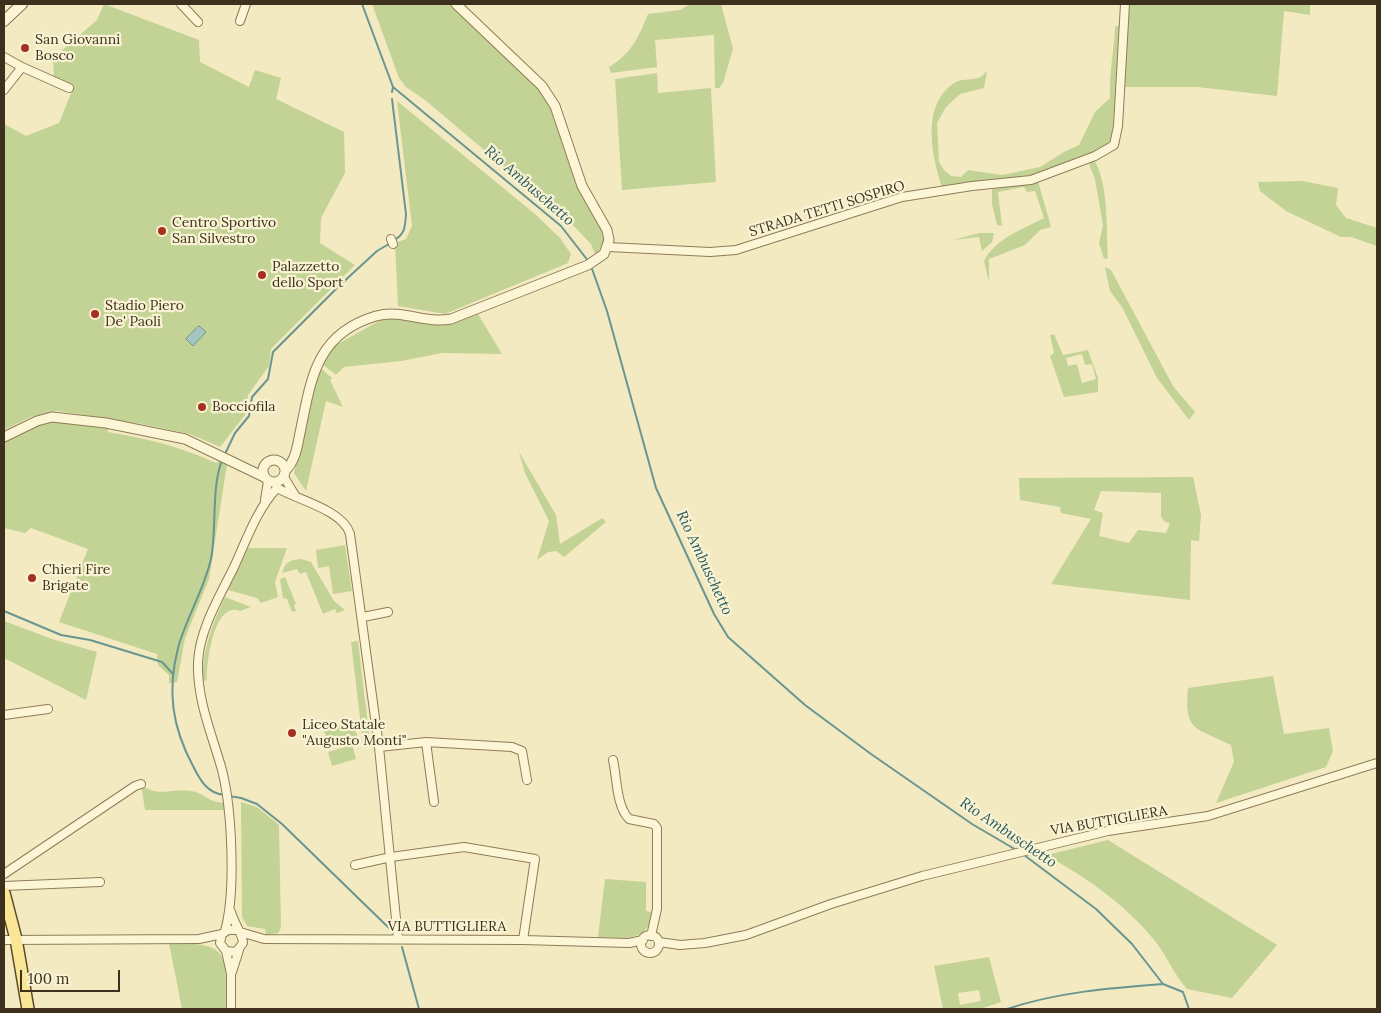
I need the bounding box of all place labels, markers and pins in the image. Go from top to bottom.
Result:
place label: San Giovanni Bosco [35,32,120,64]
marker: San Giovanni Bosco [19,42,31,54]
place label: Centro Sportivo San Silvestro [172,215,276,248]
marker: Centro Sportivo San Silvestro [156,225,168,237]
place label: Palazzetto dello Sport [272,259,343,292]
marker: Palazzetto dello Sport [256,269,268,281]
place label: Stadio Piero De' Paoli [105,298,184,331]
marker: Stadio Piero De' Paoli [89,308,101,320]
place label: Bocciofila [212,399,276,415]
marker: Bocciofila [196,401,208,413]
place label: Chieri Fire Brigate [42,562,110,594]
marker: Chieri Fire Brigate [26,572,38,584]
place label: Liceo Statale "Augusto Monti" [302,717,407,750]
marker: Liceo Statale "Augusto Monti" [286,727,298,739]

